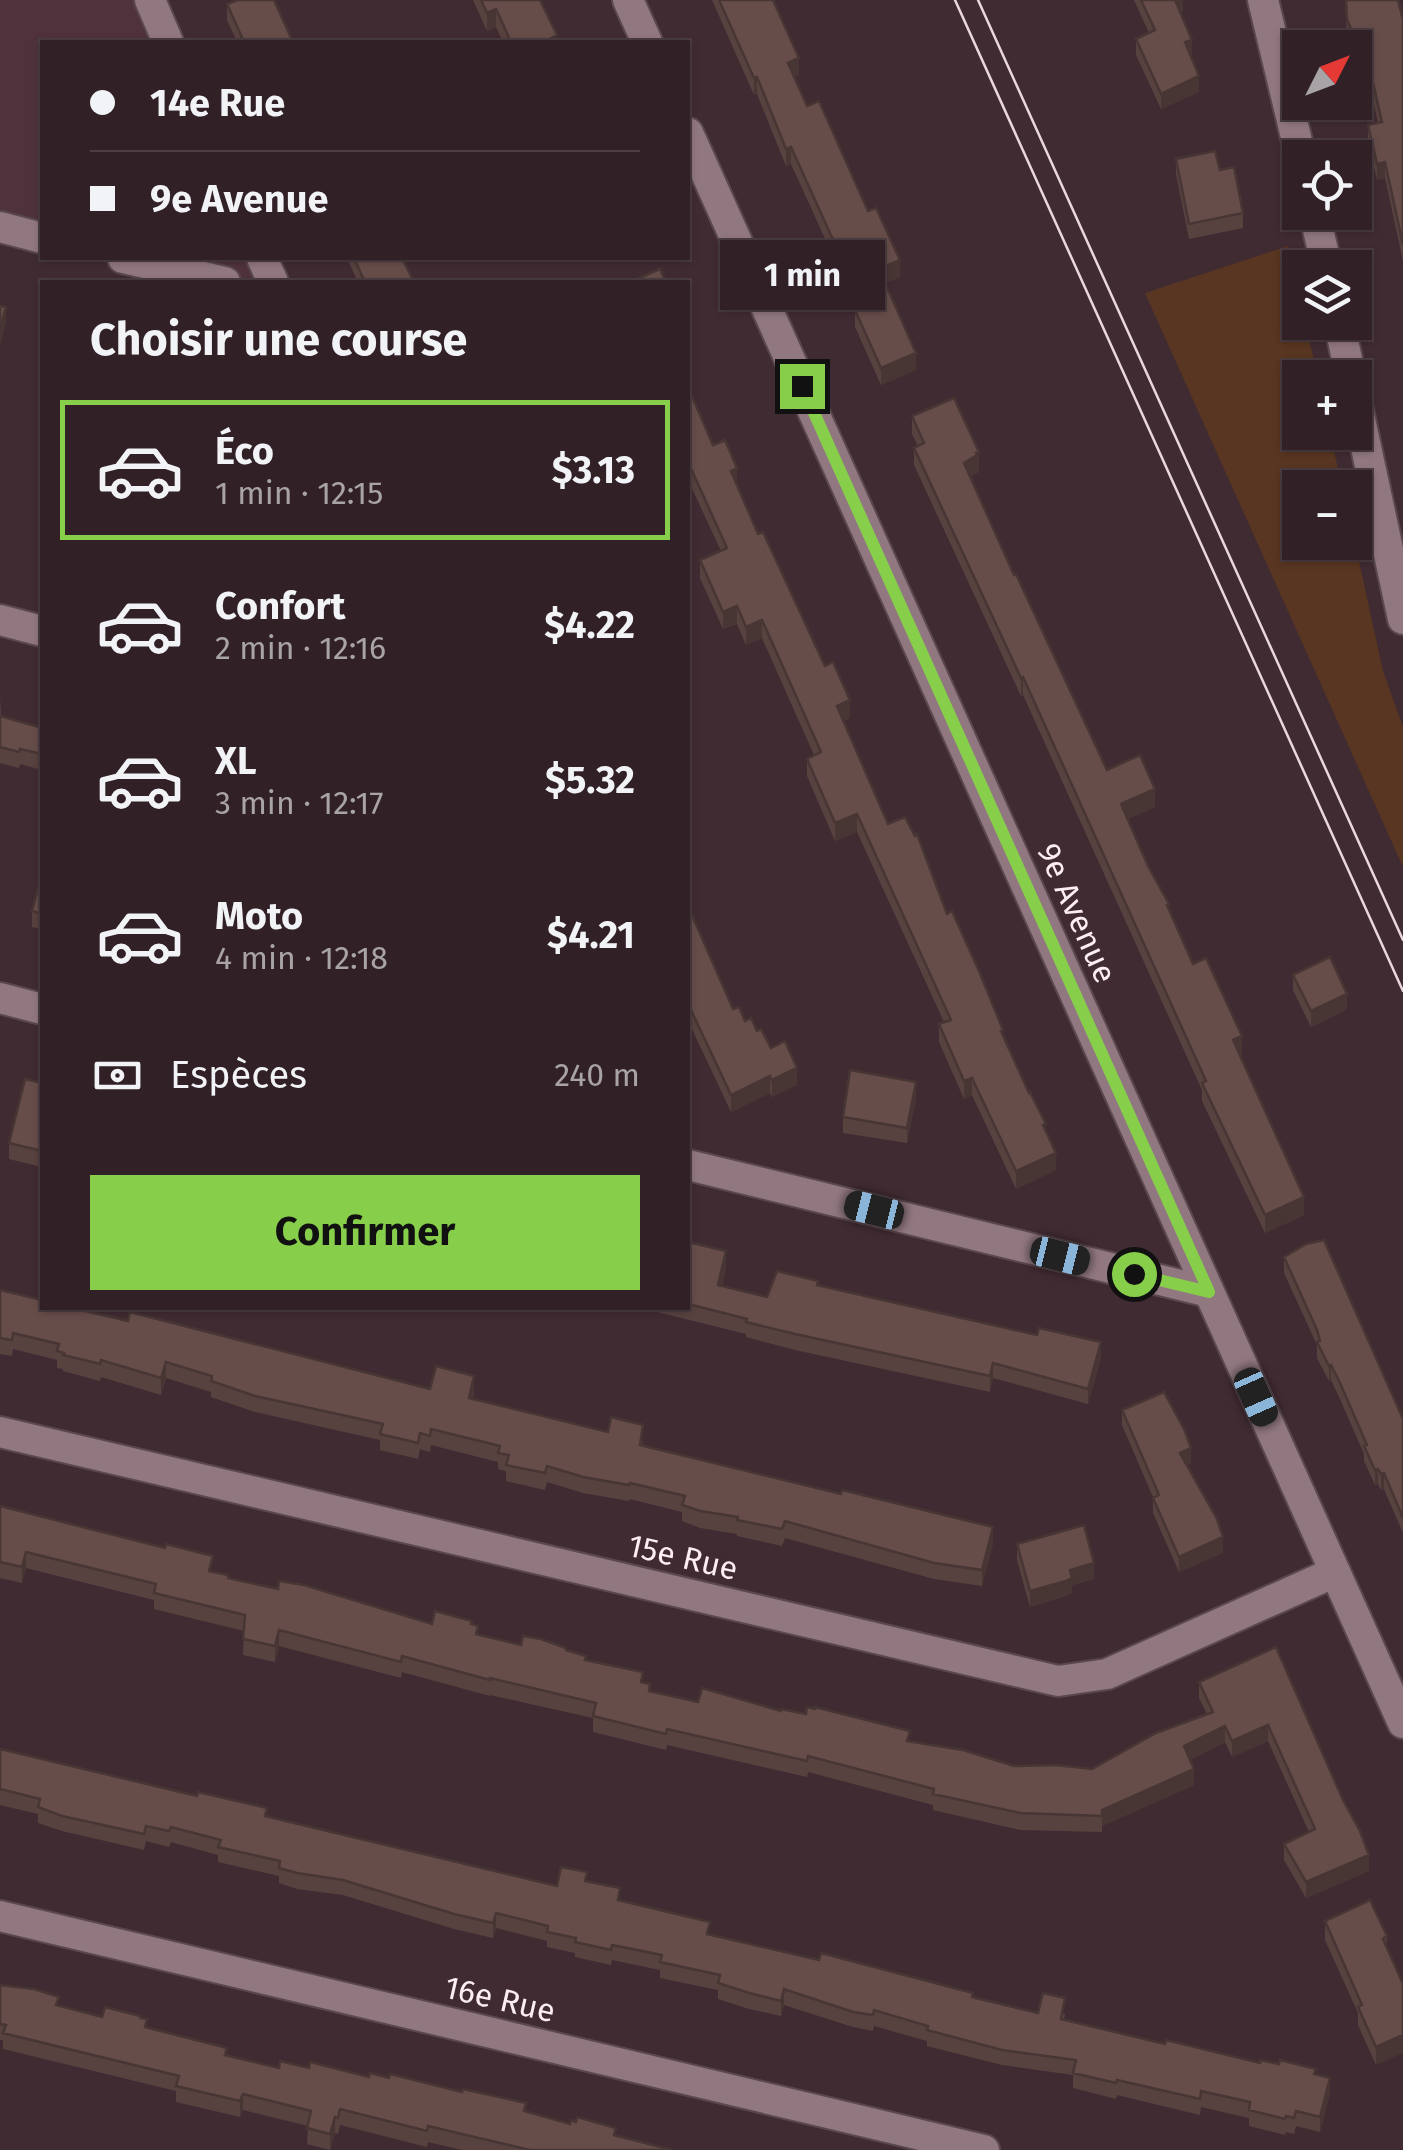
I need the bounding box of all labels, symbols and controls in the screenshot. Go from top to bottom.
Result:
north arrow [1282,30,1372,120]
map controls [1282,30,1372,560]
text: 14e Rue [150,80,285,126]
button: locate [1282,140,1372,230]
text: 9e Avenue [150,176,329,222]
callout: 1 min [720,241,884,311]
button: layers [1282,250,1372,340]
text: 1 min [764,256,841,294]
text: Choisir une course [90,313,467,367]
button: + [1282,360,1372,450]
route end [780,364,825,409]
icon: car [95,425,185,515]
text: Éco [215,428,274,474]
text: $3.13 [552,447,635,493]
button: − [1282,470,1372,560]
text: 1 min · 12:15 [215,474,383,512]
icon: car [95,580,185,670]
text: Confort [215,583,345,629]
text: $4.22 [544,602,635,648]
text: 2 min · 12:16 [215,629,386,667]
icon: car [95,735,185,825]
text: XL [215,738,257,784]
text: $5.32 [545,757,635,803]
text: 3 min · 12:17 [215,784,383,822]
street label: 9e Avenue [1029,837,1125,989]
icon: car [95,890,185,980]
text: Moto [215,893,303,939]
text: $4.21 [547,912,635,958]
text: 4 min · 12:18 [215,939,388,977]
icon: cash [90,1048,145,1103]
text: Espèces [170,1052,307,1098]
text: 240 m [554,1056,640,1094]
button: Confirmer [90,1175,640,1290]
car [841,1188,907,1232]
car [1027,1234,1093,1278]
route start [1112,1252,1157,1297]
car [1230,1363,1282,1431]
street label: 15e Rue [625,1526,741,1588]
street label: 16e Rue [441,1968,559,2030]

